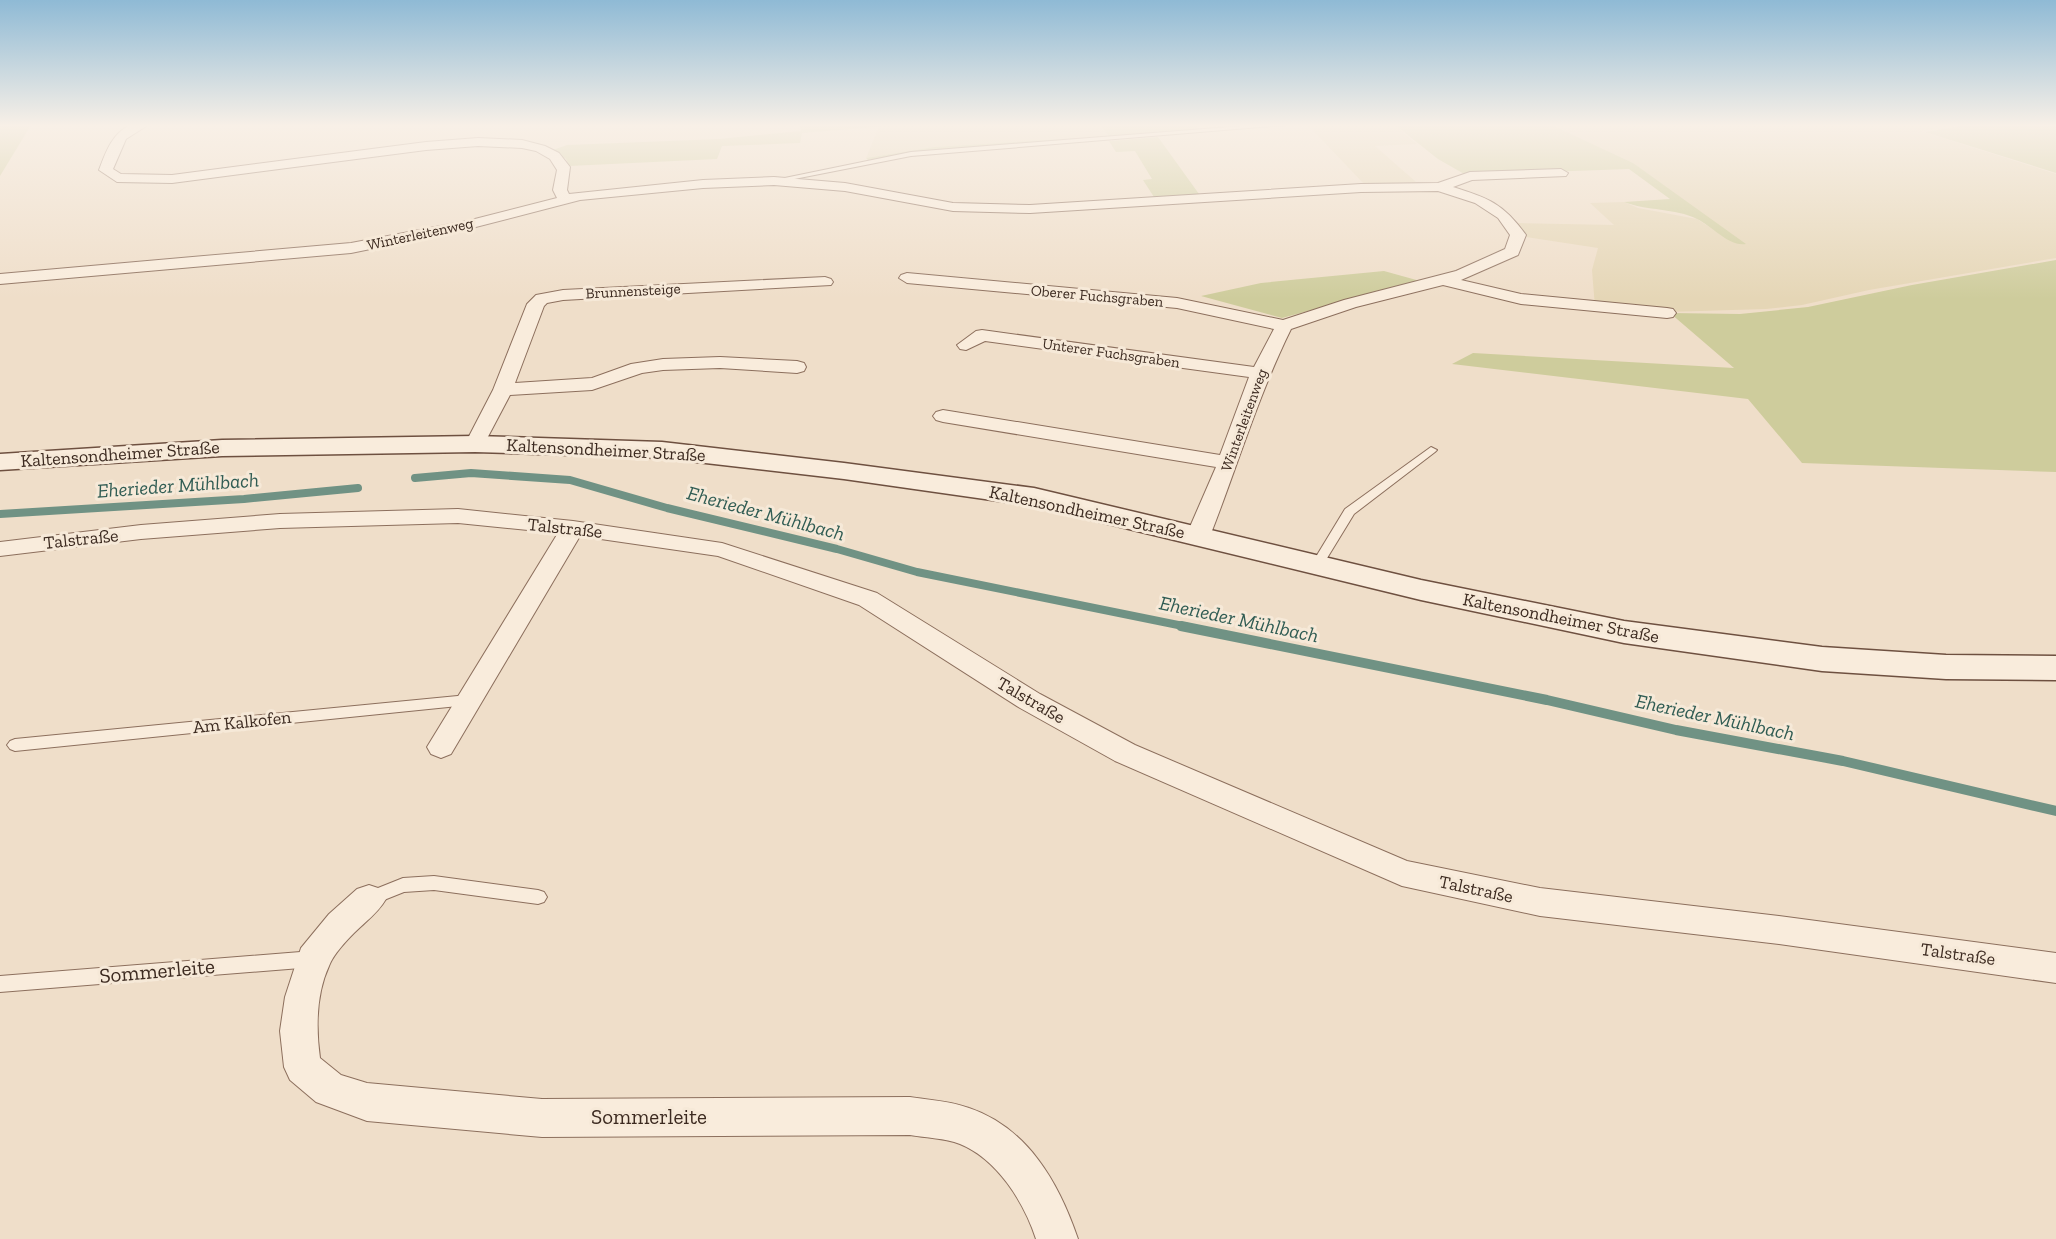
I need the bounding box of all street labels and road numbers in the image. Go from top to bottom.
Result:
street label: Winterleitenweg [365,214,475,254]
street label: Brunnensteige [585,280,681,302]
street label: Oberer Fuchsgraben [1030,281,1164,311]
street label: Unterer Fuchsgraben [1041,334,1181,372]
street label: Winterleitenweg [1217,366,1271,474]
street label: Kaltensondheimer Straße [506,434,706,466]
street label: Kaltensondheimer Straße [20,436,220,472]
street label: Kaltensondheimer Straße [987,481,1187,543]
street label: Talstraße [526,513,604,543]
street label: Talstraße [42,524,120,554]
street label: Kaltensondheimer Straße [1461,588,1661,648]
street label: Talstraße [993,672,1069,728]
street label: Am Kalkofen [192,706,293,738]
street label: Talstraße [1437,870,1515,908]
street label: Talstraße [1919,938,1997,970]
street label: Sommerleite [98,953,216,988]
street label: Sommerleite [591,1104,707,1129]

